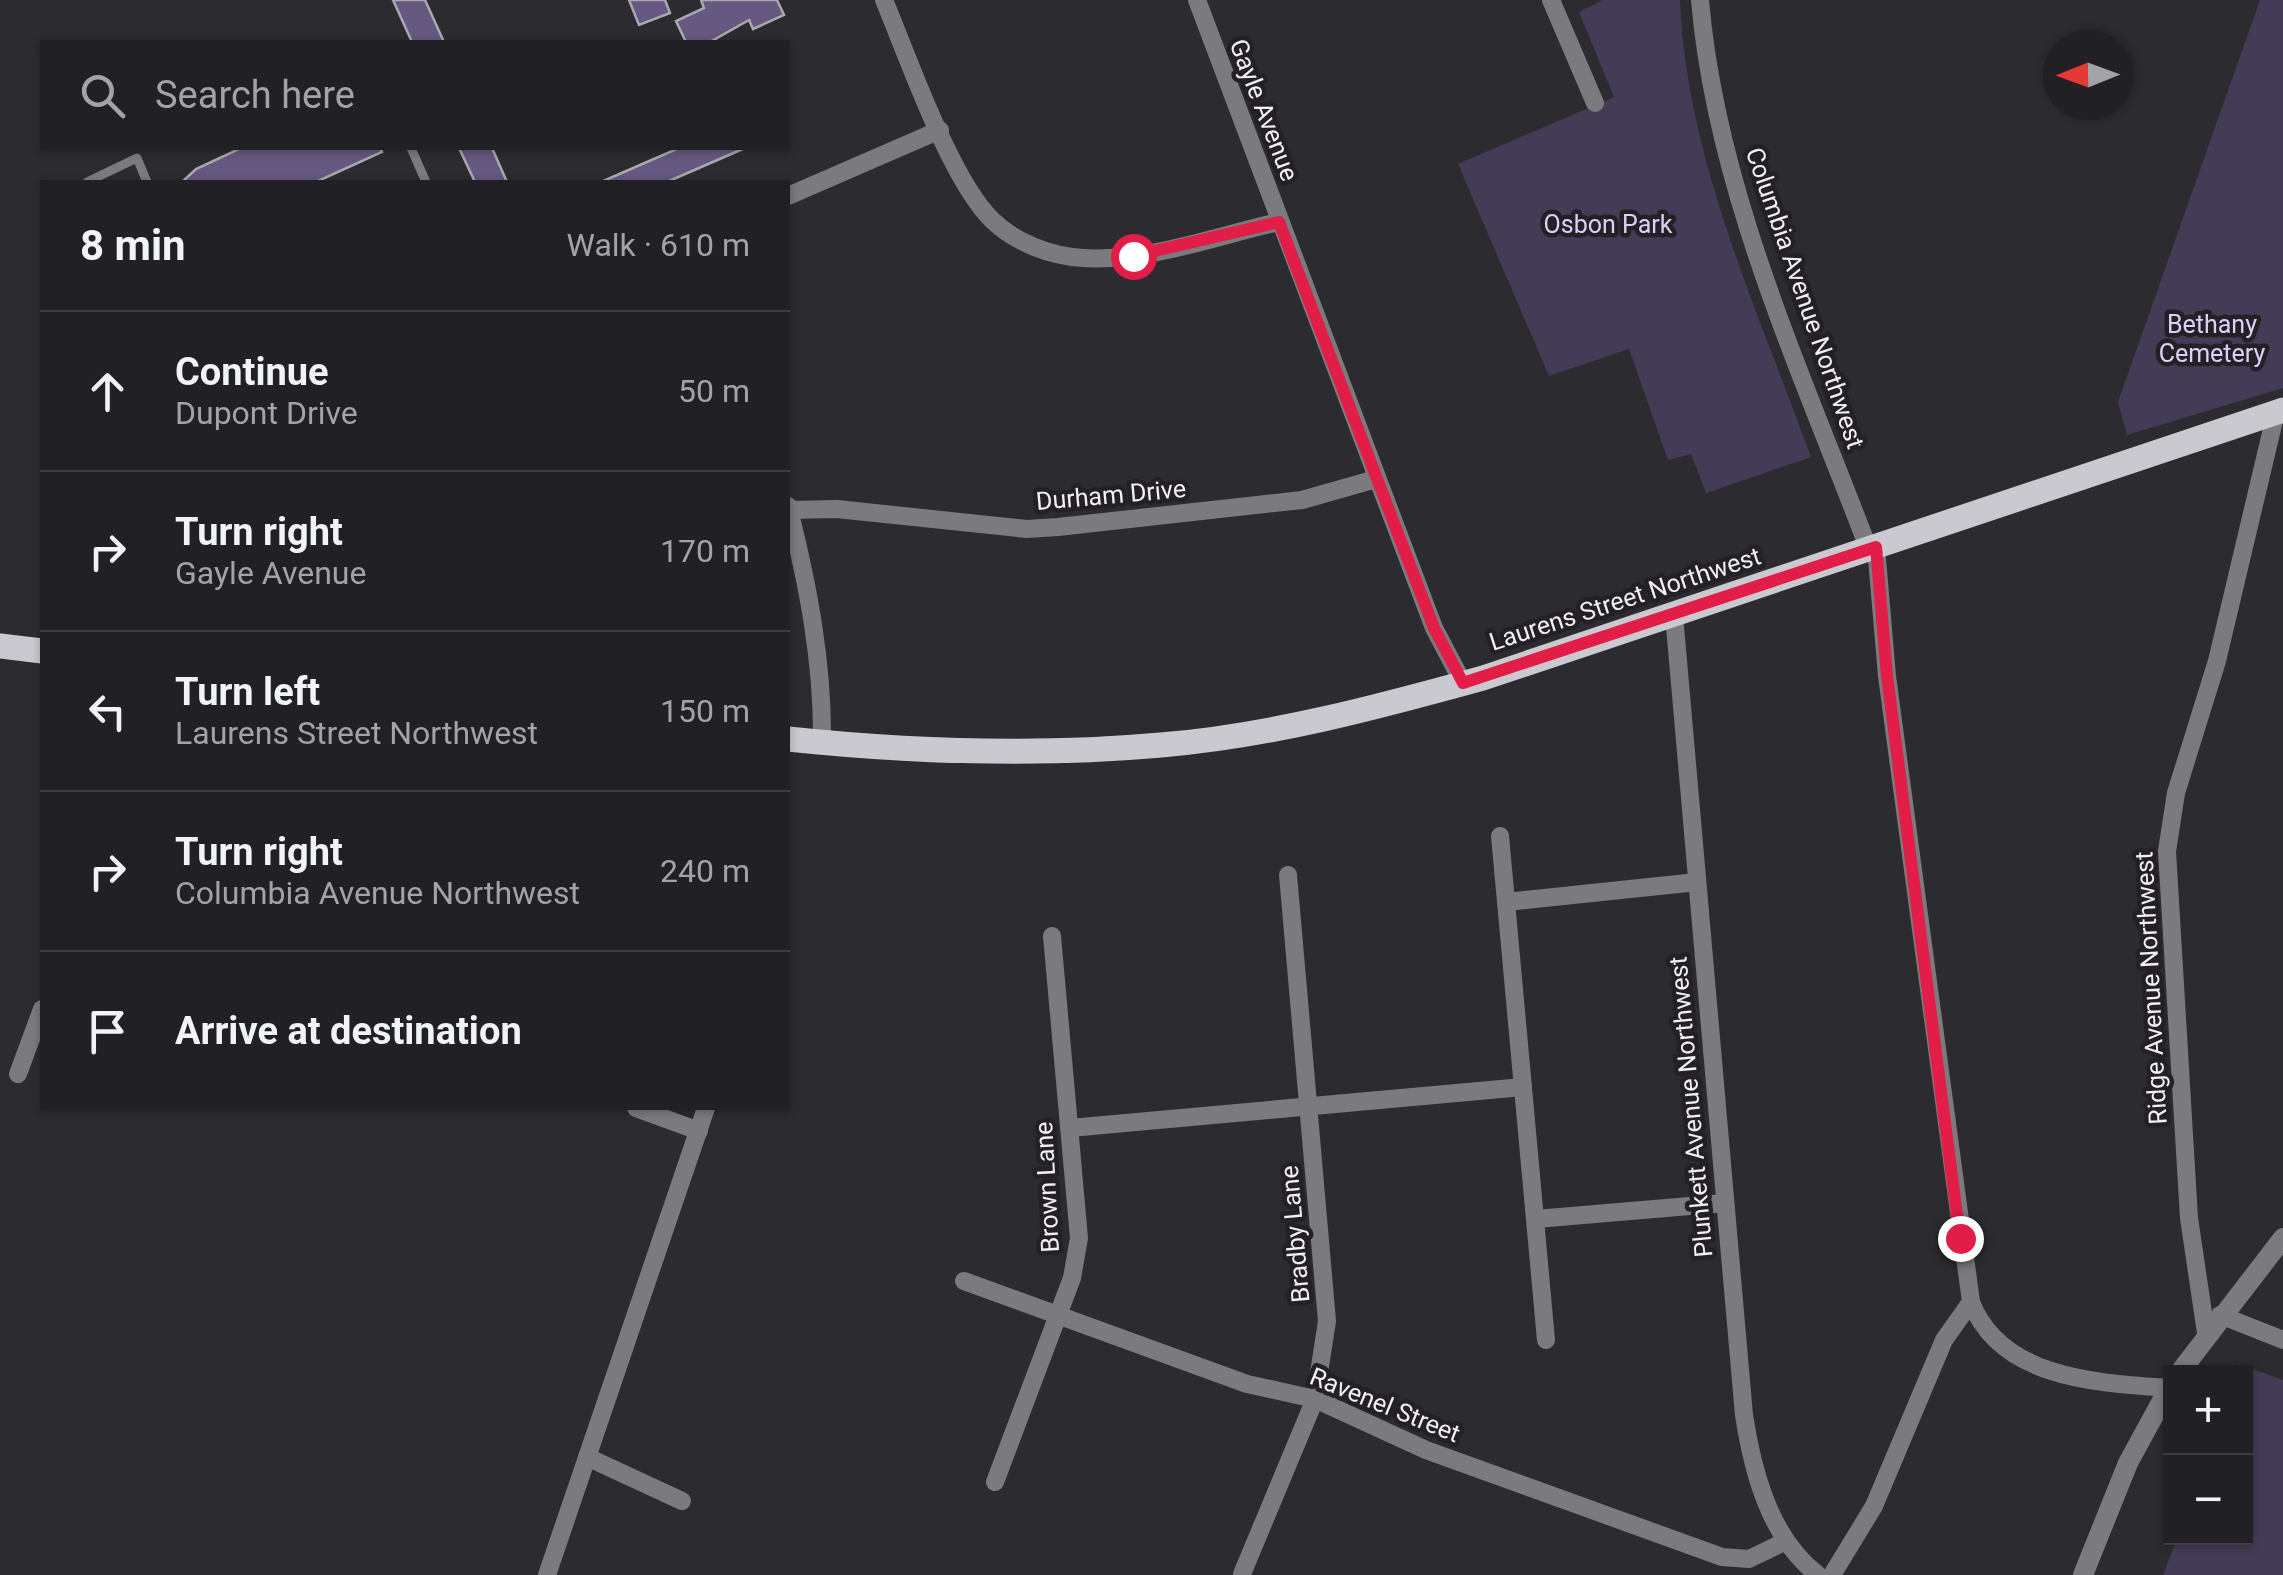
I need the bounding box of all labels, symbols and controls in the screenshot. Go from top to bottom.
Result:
north arrow [2043,30,2133,120]
street label: Gayle Avenue [1224,35,1304,185]
search box [40,40,790,150]
icon: search [75,68,130,123]
text: Search here [155,73,355,117]
street label: Columbia Avenue Northwest [1740,144,1870,452]
park label: Osbon Park [1544,210,1673,239]
text: 8 min [80,221,186,270]
text: Walk · 610 m [567,226,750,264]
route start [1111,234,1157,280]
park label: Bethany Cemetery [2159,310,2266,368]
text: Continue [175,350,329,394]
icon: ahead [80,364,135,419]
text: 50 m [678,372,750,410]
text: Dupont Drive [175,394,358,432]
street label: Durham Drive [1035,474,1187,516]
text: Turn right [175,510,343,554]
icon: right [80,524,135,579]
text: 170 m [660,532,750,570]
street label: Laurens Street Northwest [1486,541,1764,657]
text: Gayle Avenue [175,554,366,592]
text: Turn left [175,670,320,714]
icon: left [80,684,135,739]
text: 150 m [660,692,750,730]
text: Laurens Street Northwest [175,714,538,752]
text: Turn right [175,830,343,874]
icon: right [80,844,135,899]
street label: Ridge Avenue Northwest [2129,851,2173,1125]
text: 240 m [660,852,750,890]
text: Columbia Avenue Northwest [175,874,580,912]
street label: Plunkett Avenue Northwest [1663,955,1719,1259]
icon: arrive [80,1004,135,1059]
text: Arrive at destination [175,1009,522,1053]
street label: Brown Lane [1029,1121,1065,1253]
street label: Bradby Lane [1275,1164,1315,1304]
route end [1938,1216,1984,1262]
street label: Ravenel Street [1306,1362,1464,1448]
map controls [2163,1365,2253,1545]
button: + [2163,1365,2253,1455]
button: − [2163,1455,2253,1545]

